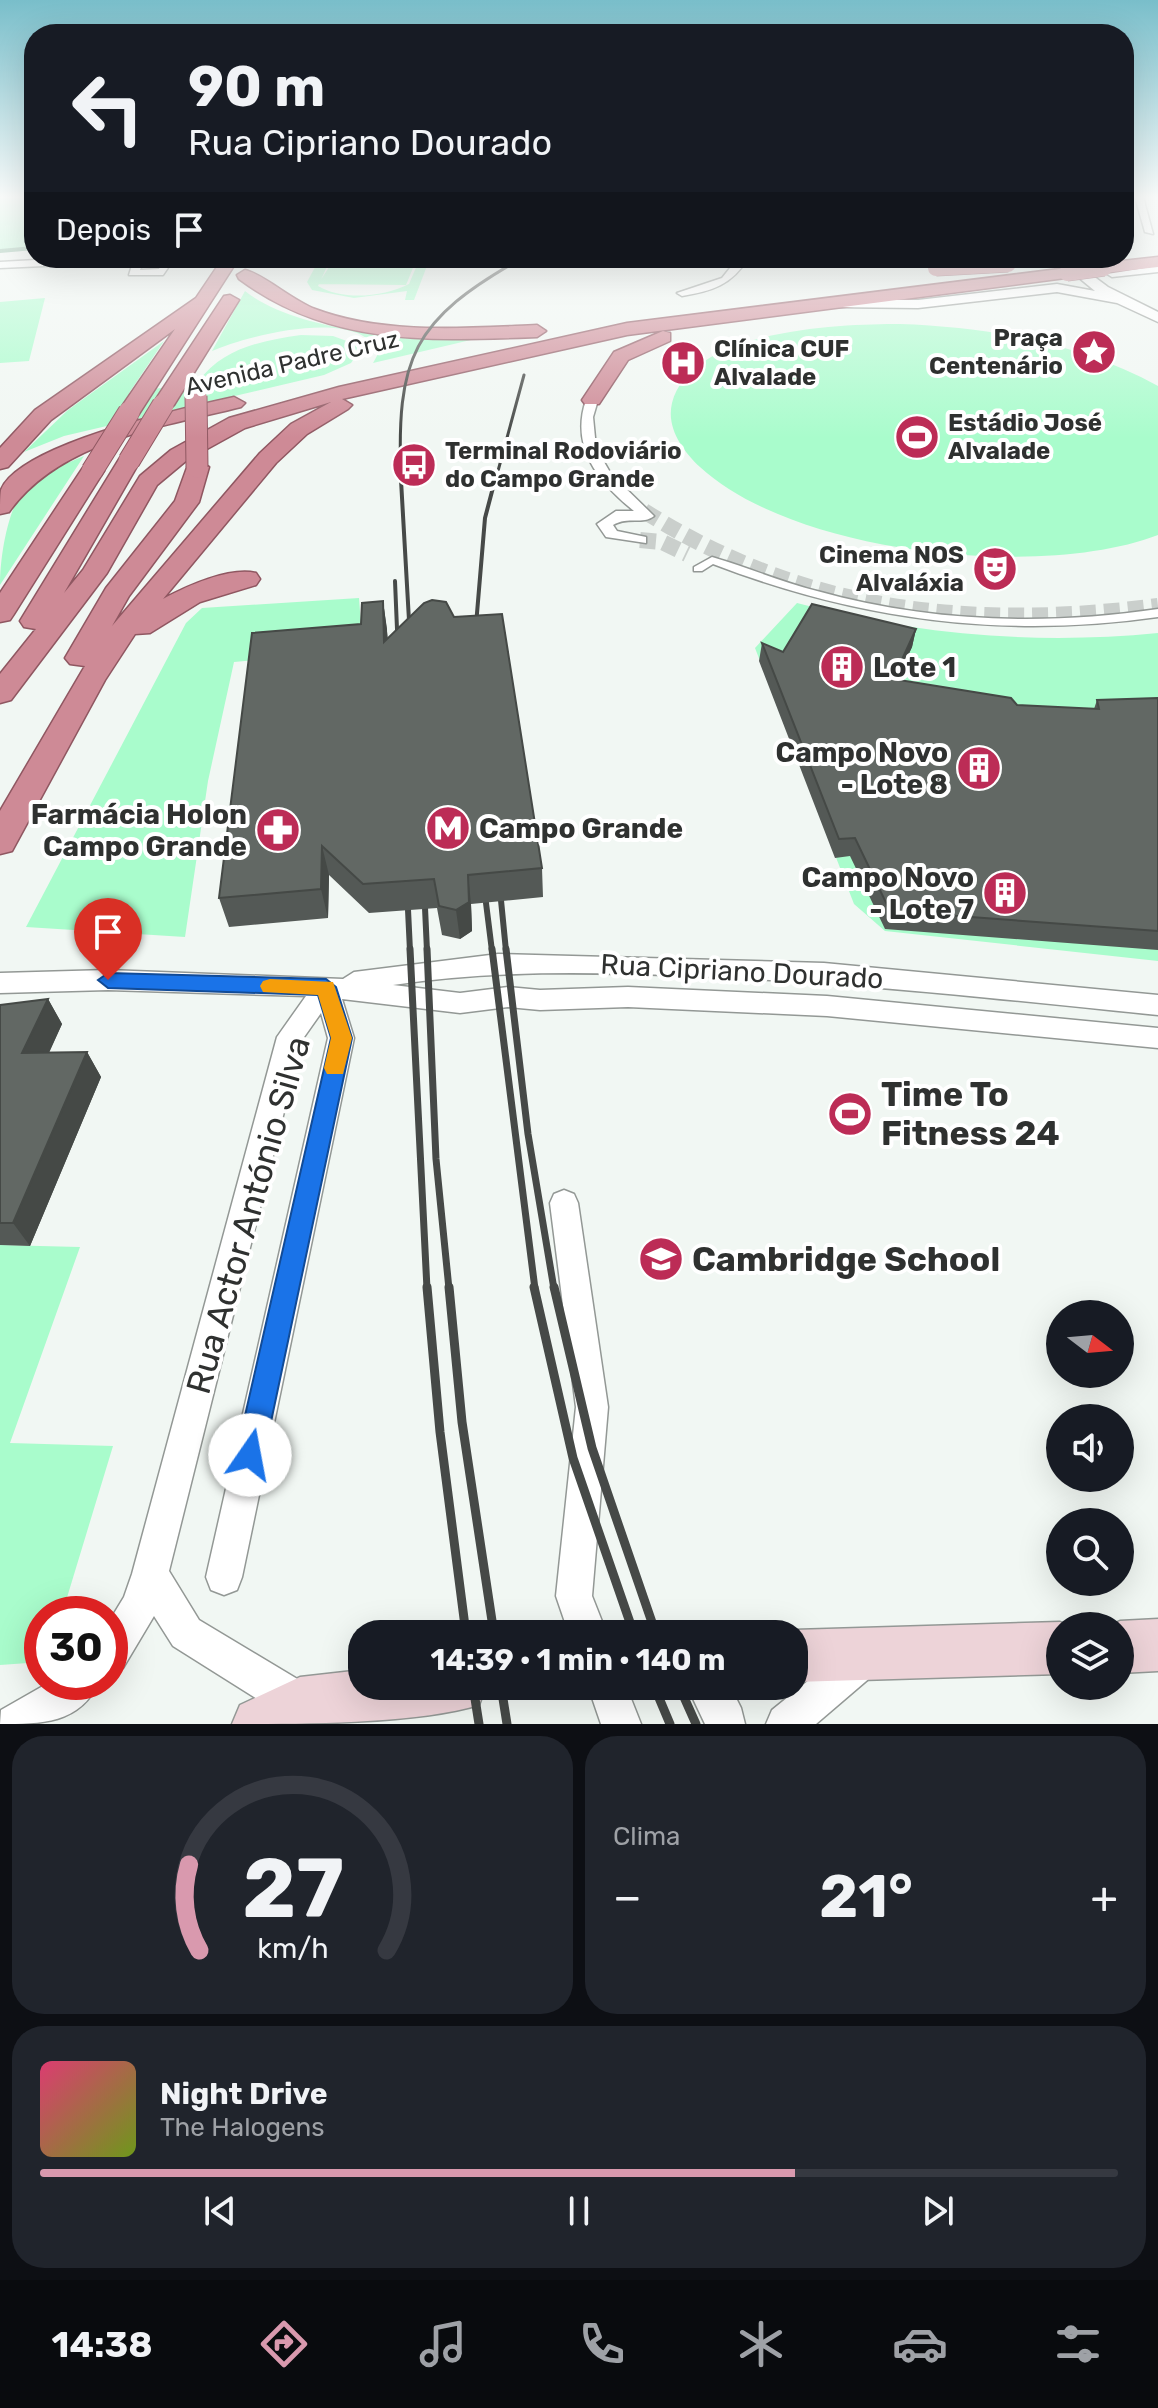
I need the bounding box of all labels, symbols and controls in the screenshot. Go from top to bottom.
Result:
text: 90 m [188,54,325,120]
icon: left [56,56,160,160]
text: Rua Cipriano Dourado [188,121,552,164]
icon: arrive [167,208,211,252]
text: Depois [56,212,151,248]
place label: Praça Centenário [929,324,1063,380]
street label: Avenida Padre Cruz [183,325,401,401]
place icon: Praça Centenário [1070,328,1118,376]
place label: Clínica CUF Alvalade [714,335,849,391]
hospital icon: Clínica CUF Alvalade [659,339,707,387]
place label: Estádio José Alvalade [948,409,1102,465]
sports icon: Estádio José Alvalade [893,413,941,461]
place label: Terminal Rodoviário do Campo Grande [445,437,682,493]
bus stop icon: Terminal Rodoviário do Campo Grande [390,441,438,489]
place label: Cinema NOS Alvaláxia [819,541,964,597]
theatre icon: Cinema NOS Alvaláxia [971,545,1019,593]
building icon: Lote 1 [818,643,866,691]
place label: Lote 1 [873,651,956,684]
place label: Campo Novo - Lote 8 [776,736,948,801]
building icon: Campo Novo - Lote 8 [955,744,1003,792]
place label: Farmácia Holon Campo Grande [31,798,247,863]
metro station icon: Campo Grande [424,804,472,852]
pharmacy icon: Farmácia Holon Campo Grande [254,806,302,854]
place label: Campo Grande [479,812,683,845]
place label: Campo Novo - Lote 7 [802,861,974,926]
building icon: Campo Novo - Lote 7 [981,869,1029,917]
pin [74,898,142,980]
icon: arrive [86,910,130,954]
street label: Rua Cipriano Dourado [600,948,884,995]
street label: Rua Actor António Silva [178,1032,319,1399]
place label: Time To Fitness 24 [881,1074,1060,1154]
sports icon: Time To Fitness 24 [826,1090,874,1138]
school or university icon: Cambridge School [637,1235,685,1283]
place label: Cambridge School [692,1239,1000,1280]
north arrow [1046,1300,1134,1388]
map controls [1046,1300,1134,1700]
button: sound [1046,1404,1134,1492]
position arrow [208,1413,292,1497]
button: search [1046,1508,1134,1596]
speed limit sign: 30 [24,1596,128,1700]
button: layers [1046,1612,1134,1700]
text: 14:39 · 1 min · 140 m [431,1642,725,1678]
text: Clima [613,1821,680,1852]
text: 27 [242,1839,343,1938]
text: 21° [819,1861,913,1932]
text: − [613,1871,642,1923]
text: + [1091,1871,1118,1923]
text: km/h [257,1931,328,1965]
text: Night Drive [160,2076,328,2112]
text: The Halogens [160,2112,325,2143]
icon: previous [198,2189,242,2233]
icon: pause [557,2189,601,2233]
icon: next [916,2189,960,2233]
icon: directions [256,2316,312,2372]
icon: music [415,2316,471,2372]
icon: phone [574,2316,630,2372]
icon: climate [733,2316,789,2372]
icon: car [892,2316,948,2372]
icon: filters [1050,2316,1106,2372]
text: 14:38 [51,2323,153,2366]

